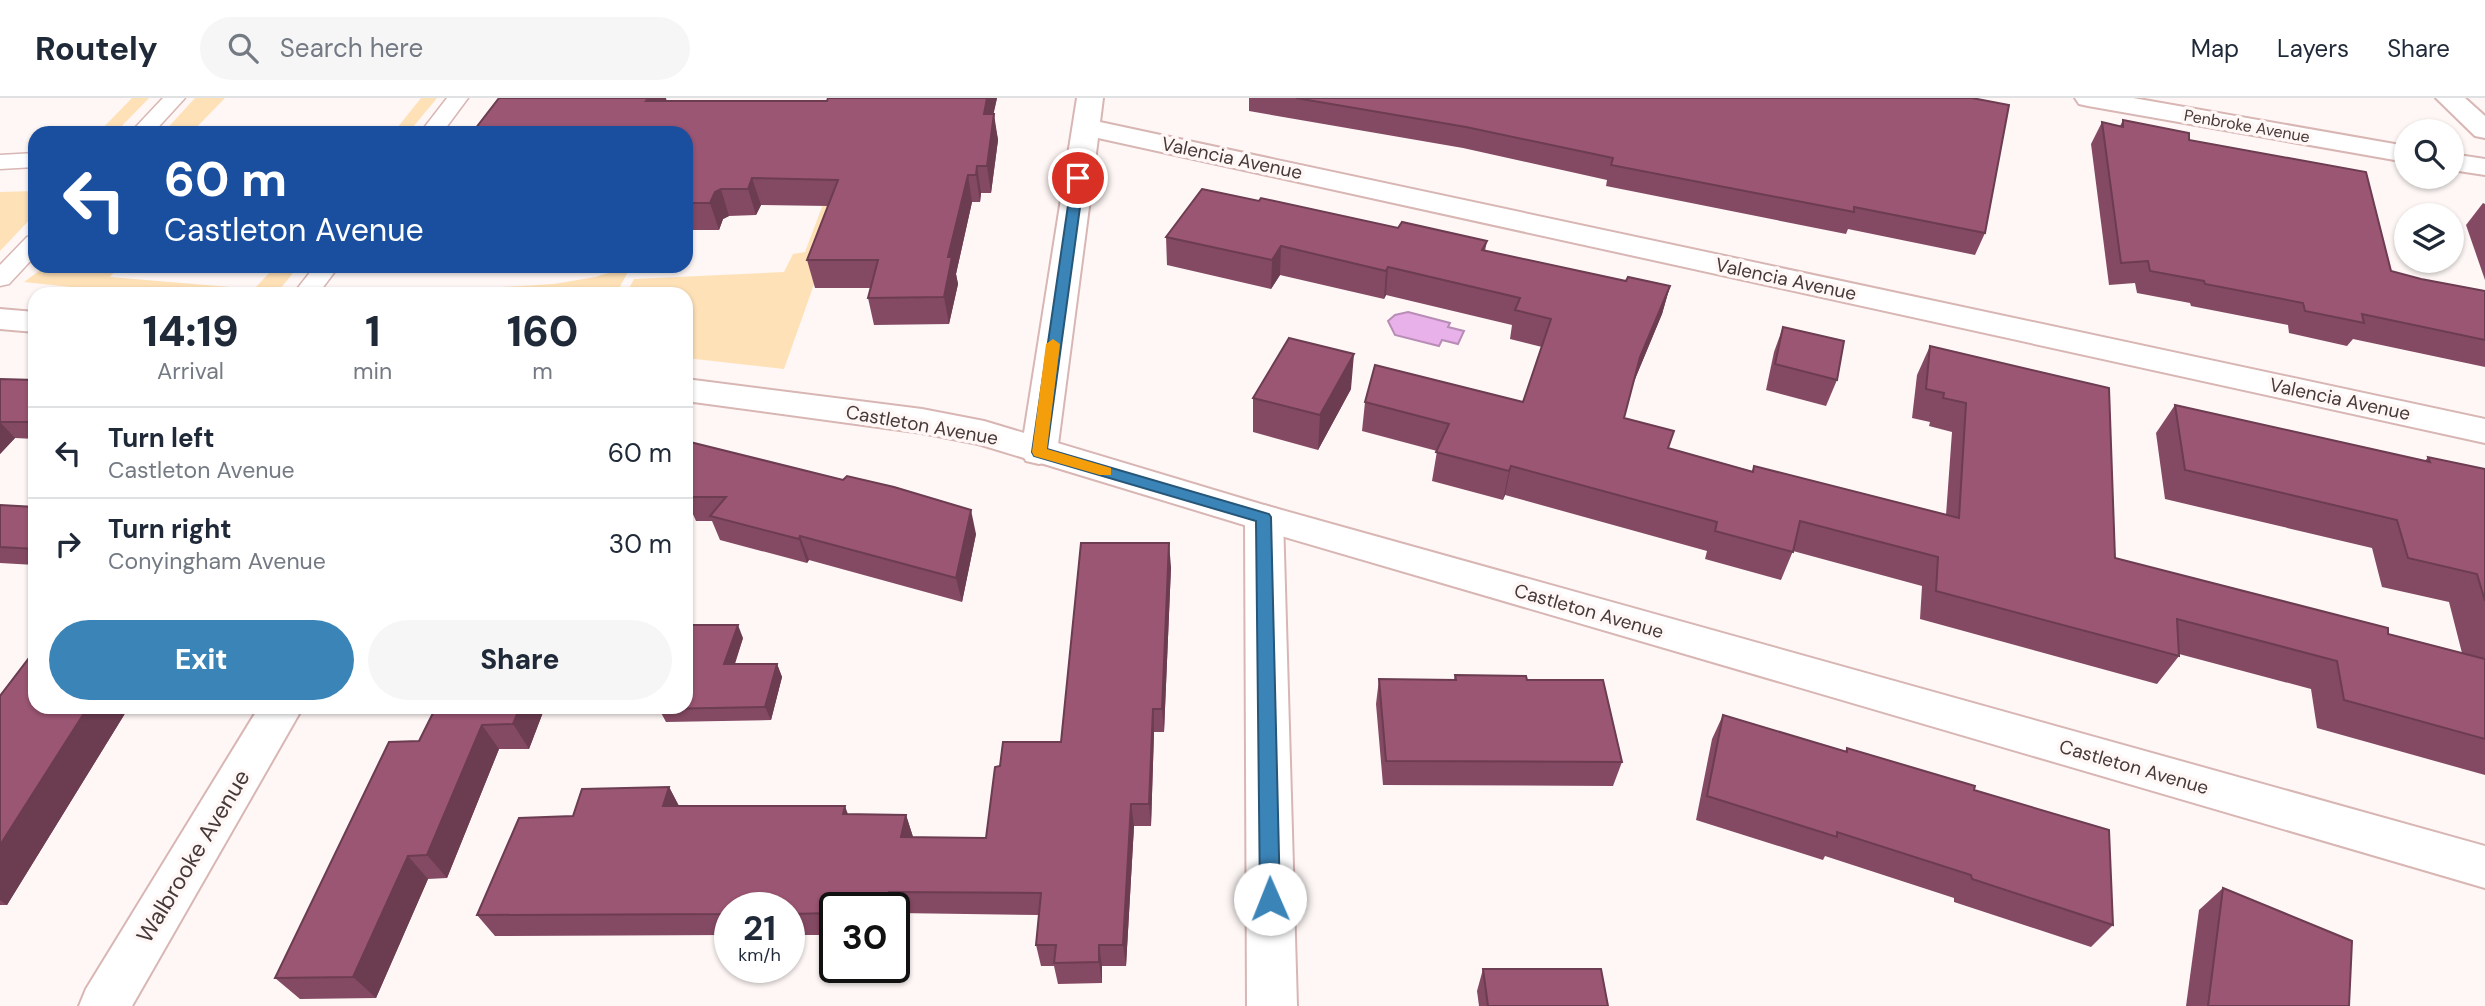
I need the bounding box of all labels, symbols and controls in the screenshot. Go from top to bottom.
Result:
search box [200,17,690,80]
text: Routely [35,27,158,70]
icon: search [224,29,262,67]
text: Search here [280,31,423,65]
text: Map [2191,33,2239,64]
text: Layers [2277,33,2349,64]
text: Share [2387,33,2450,64]
street label: Penbroke Avenue [2182,105,2312,147]
map controls [2394,119,2464,273]
button: search [2394,119,2464,189]
street label: Valencia Avenue [1159,131,1305,185]
text: 60 m [164,147,287,211]
pin [1048,148,1108,208]
icon: left [49,154,140,245]
icon: arrive [1059,159,1097,197]
button: layers [2394,203,2464,273]
text: Castleton Avenue [164,209,424,251]
street label: Valencia Avenue [1713,252,1859,306]
text: 14:19 [142,304,239,359]
text: 1 [365,304,380,359]
text: 160 [507,304,579,359]
text: Arrival [157,356,224,386]
text: min [353,356,392,386]
text: m [532,356,553,386]
street label: Valencia Avenue [2267,372,2413,426]
street label: Castleton Avenue [844,399,1000,451]
text: Turn left [108,421,215,455]
icon: left [49,434,87,472]
text: 60 m [608,436,672,470]
text: Castleton Avenue [108,455,295,485]
text: Turn right [108,512,232,546]
icon: right [49,525,87,563]
text: 30 m [609,527,672,561]
text: Conyingham Avenue [108,546,326,576]
street label: Castleton Avenue [1511,578,1667,644]
button: Exit [49,620,354,700]
button: Share [368,620,672,700]
street label: Castleton Avenue [2056,734,2212,800]
street label: Walbrooke Avenue [130,764,256,948]
position arrow [1233,862,1307,936]
speed limit sign: 30 [819,892,910,983]
text: 21 [743,905,776,951]
text: km/h [738,943,781,967]

